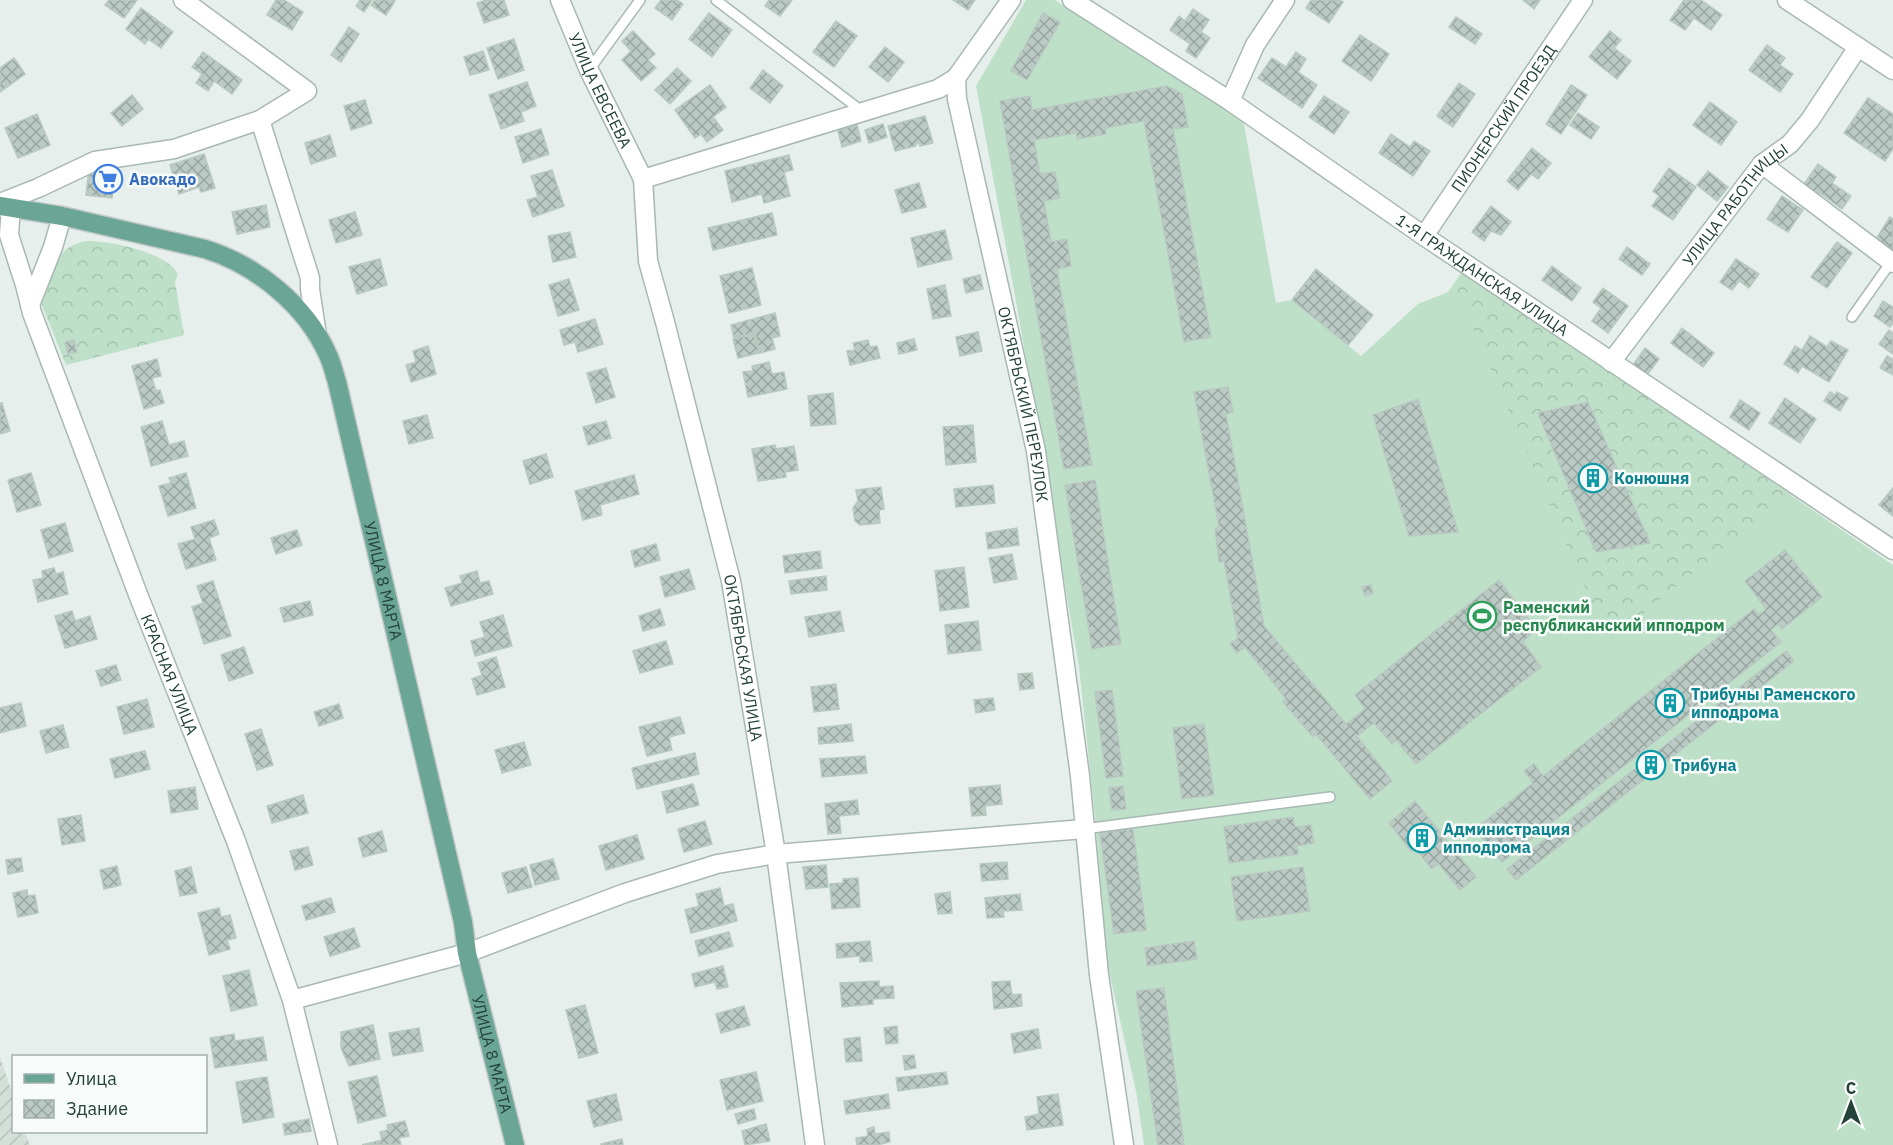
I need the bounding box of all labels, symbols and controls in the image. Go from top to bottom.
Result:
street label: УЛИЦА ЕВСЕЕВА [565,30,636,152]
street label: ПИОНЕРСКИЙ ПРОЕЗД [1447,40,1560,196]
street label: УЛИЦА РАБОТНИЦЫ [1678,139,1792,270]
supermarket icon: Авокадо [92,163,124,195]
place label: Авокадо [129,169,196,189]
street label: 1-Я ГРАЖДАНСКАЯ УЛИЦА [1392,210,1572,340]
street label: ОКТЯБРЬСКИЙ ПЕРЕУЛОК [994,305,1053,503]
building icon: Конюшня [1577,462,1609,494]
place label: Конюшня [1614,468,1689,488]
street label: УЛИЦА 8 МАРТА [360,519,407,642]
street label: ОКТЯБРЬСКАЯ УЛИЦА [720,572,767,743]
place label: Раменский республиканский ипподром [1503,597,1725,635]
sports icon: Раменский республиканский ипподром [1466,600,1498,632]
street label: КРАСНАЯ УЛИЦА [137,611,203,737]
place label: Трибуны Раменского ипподрома [1691,684,1855,722]
building icon: Трибуны Раменского ипподрома [1654,687,1686,719]
building icon: Трибуна [1635,749,1667,781]
place label: Трибуна [1672,755,1737,775]
place label: Администрация ипподрома [1443,819,1570,857]
building icon: Администрация ипподрома [1406,822,1438,854]
street label: УЛИЦА 8 МАРТА [468,993,517,1115]
legend [12,1055,207,1133]
text: Улица [66,1067,117,1090]
north arrow [1821,1073,1881,1133]
text: С [1846,1078,1856,1098]
text: Здание [66,1097,128,1120]

